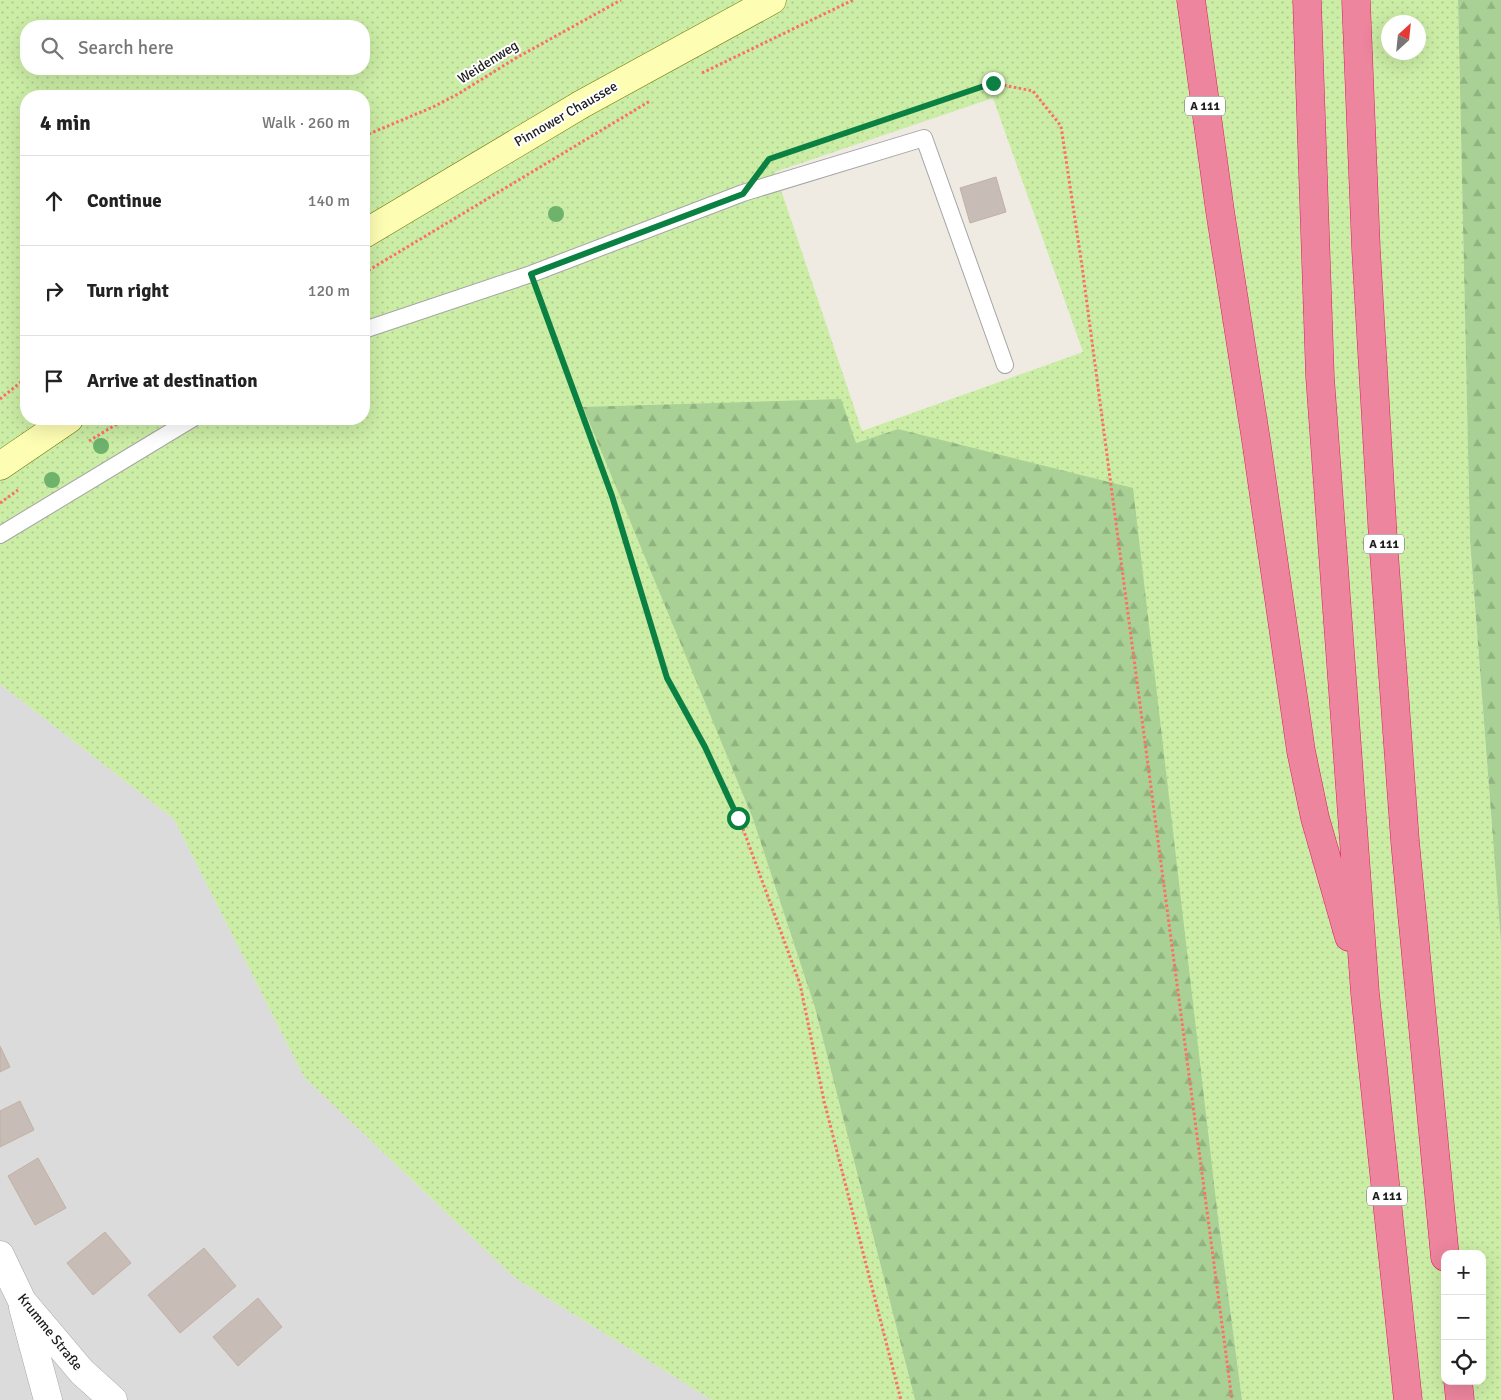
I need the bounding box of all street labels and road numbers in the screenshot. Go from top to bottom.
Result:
street label: Weidenweg [455,37,521,87]
street label: Pinnower Chaussee [511,78,621,150]
road number: A 111 [1185,96,1225,115]
road number: A 111 [1364,534,1404,554]
road number: A 111 [1367,1186,1407,1206]
street label: Krumme Straße [14,1290,86,1374]

